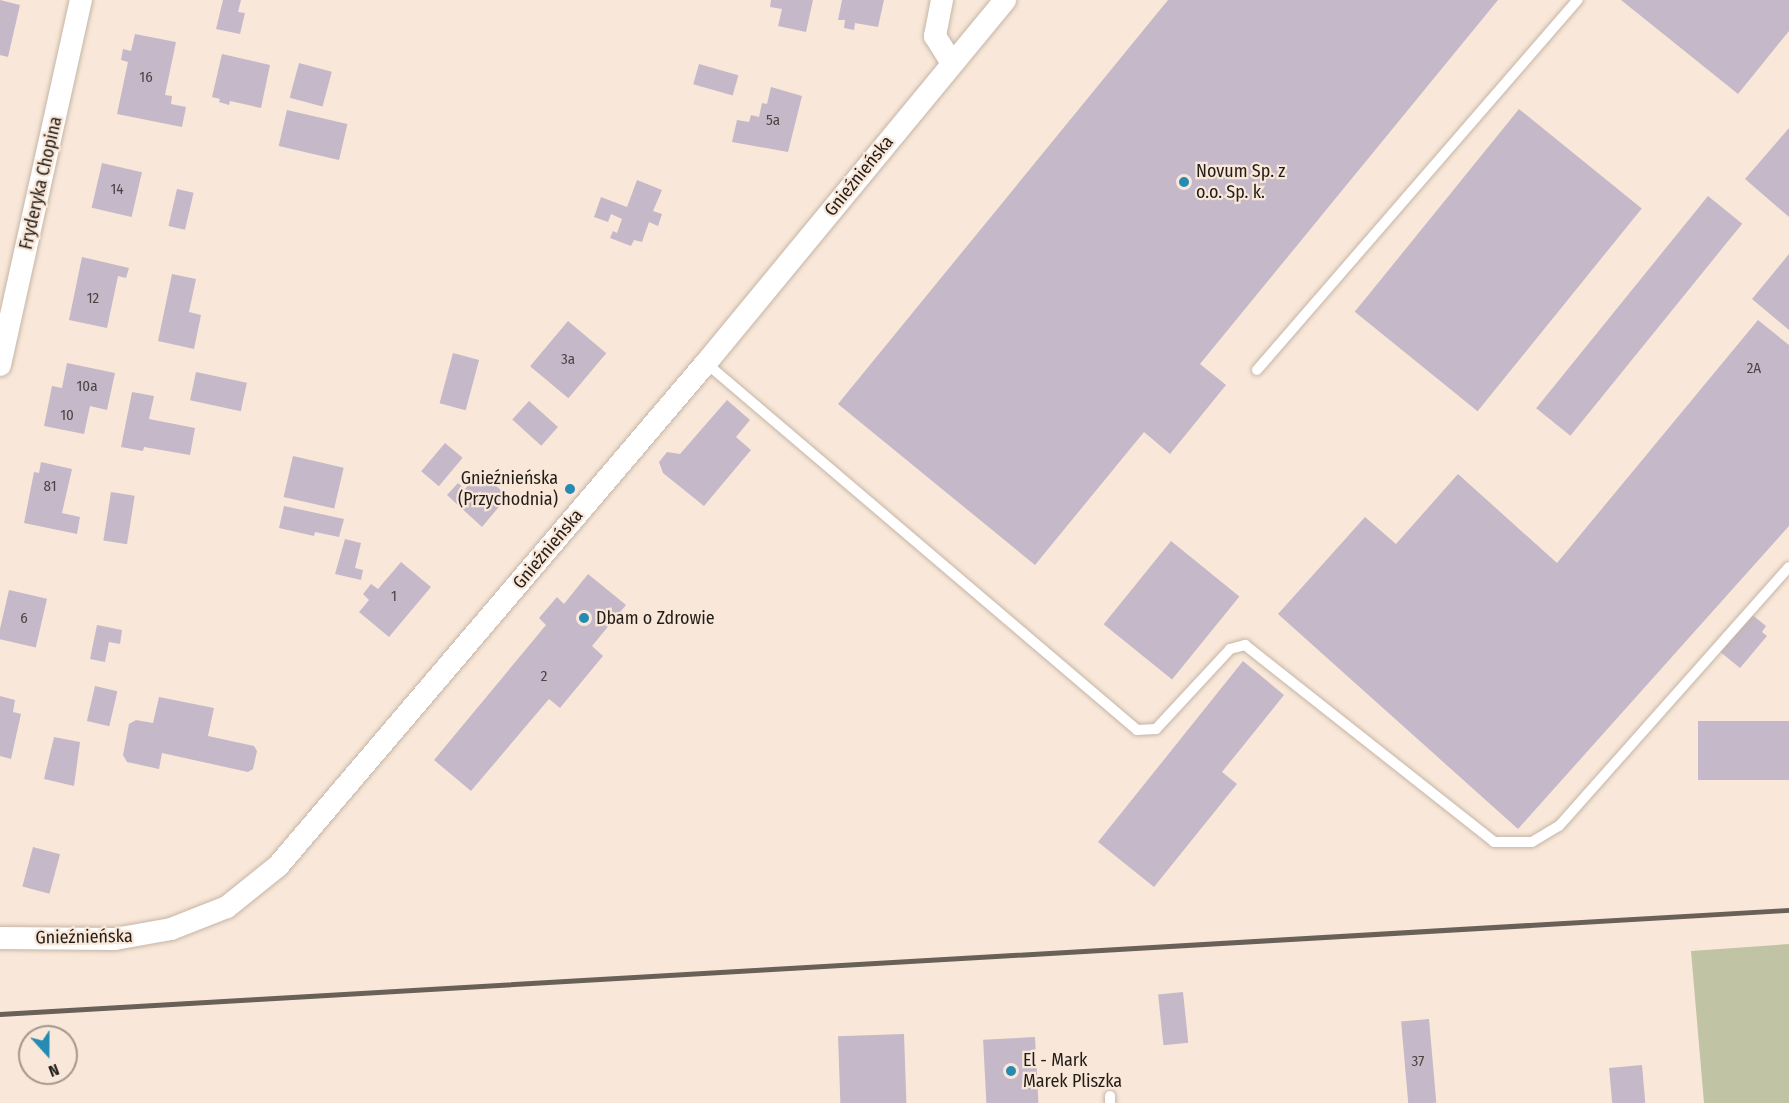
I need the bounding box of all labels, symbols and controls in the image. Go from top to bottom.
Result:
house number: 16 [139,69,153,87]
house number: 5a [766,112,780,130]
street label: Fryderyka Chopina [15,114,67,252]
street label: Gnieźnieńska [820,131,898,221]
place label: Novum Sp. z o.o. Sp. k. [1196,161,1285,204]
marker: Novum Sp. z o.o. Sp. k. [1177,175,1191,189]
house number: 14 [110,181,124,199]
house number: 12 [87,290,99,308]
house number: 3a [561,351,575,369]
house number: 2A [1747,360,1761,378]
house number: 10a [76,378,98,396]
house number: 10 [60,407,74,425]
place label: Gnieźnieńska (Przychodnia) [458,468,558,510]
house number: 81 [44,478,56,496]
marker: Gnieźnieńska (Przychodnia) [563,482,577,496]
street label: Gnieźnieńska [508,505,588,593]
house number: 1 [391,588,397,606]
place label: Dbam o Zdrowie [596,607,715,629]
house number: 6 [20,610,28,628]
marker: Dbam o Zdrowie [577,611,591,625]
house number: 2 [541,668,547,686]
street label: Gnieźnieńska [35,925,133,949]
north arrow [18,1025,78,1085]
place label: El - Mark Marek Pliszka [1023,1050,1122,1092]
house number: 37 [1412,1053,1424,1071]
text: N [46,1060,62,1081]
marker: El - Mark Marek Pliszka [1004,1064,1018,1078]

